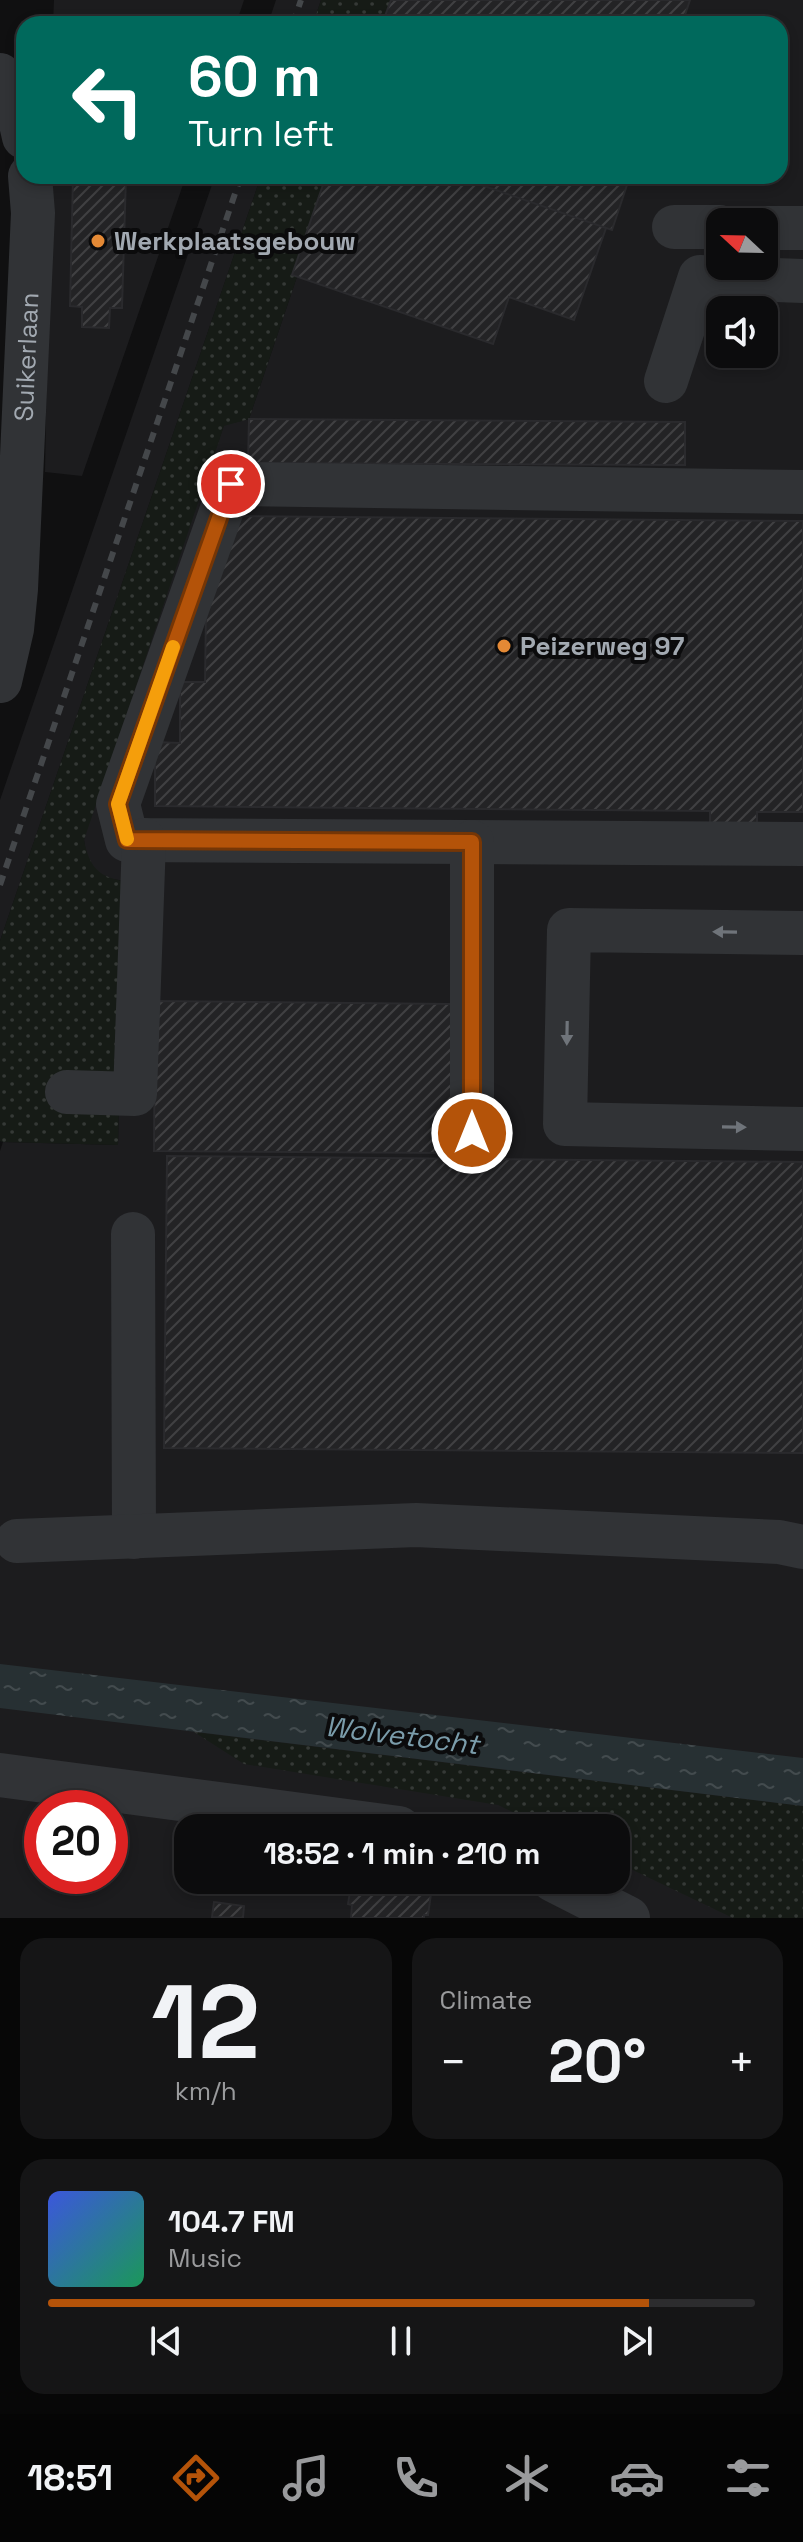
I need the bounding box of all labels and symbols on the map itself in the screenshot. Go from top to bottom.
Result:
north arrow [706,208,778,280]
place label: Werkplaatsgebouw [114,224,356,258]
marker: Werkplaatsgebouw [89,232,107,250]
street label: Suikerlaan [7,292,46,422]
pin [197,450,265,518]
place label: Peizerweg 97 [520,629,684,663]
marker: Peizerweg 97 [495,637,513,655]
one-way arrow [712,926,737,938]
one-way arrow [560,1021,573,1046]
position arrow [430,1091,514,1175]
one-way arrow [722,1121,747,1134]
water label: Wolvetocht [323,1708,484,1763]
speed limit sign: 20 [24,1790,128,1894]

